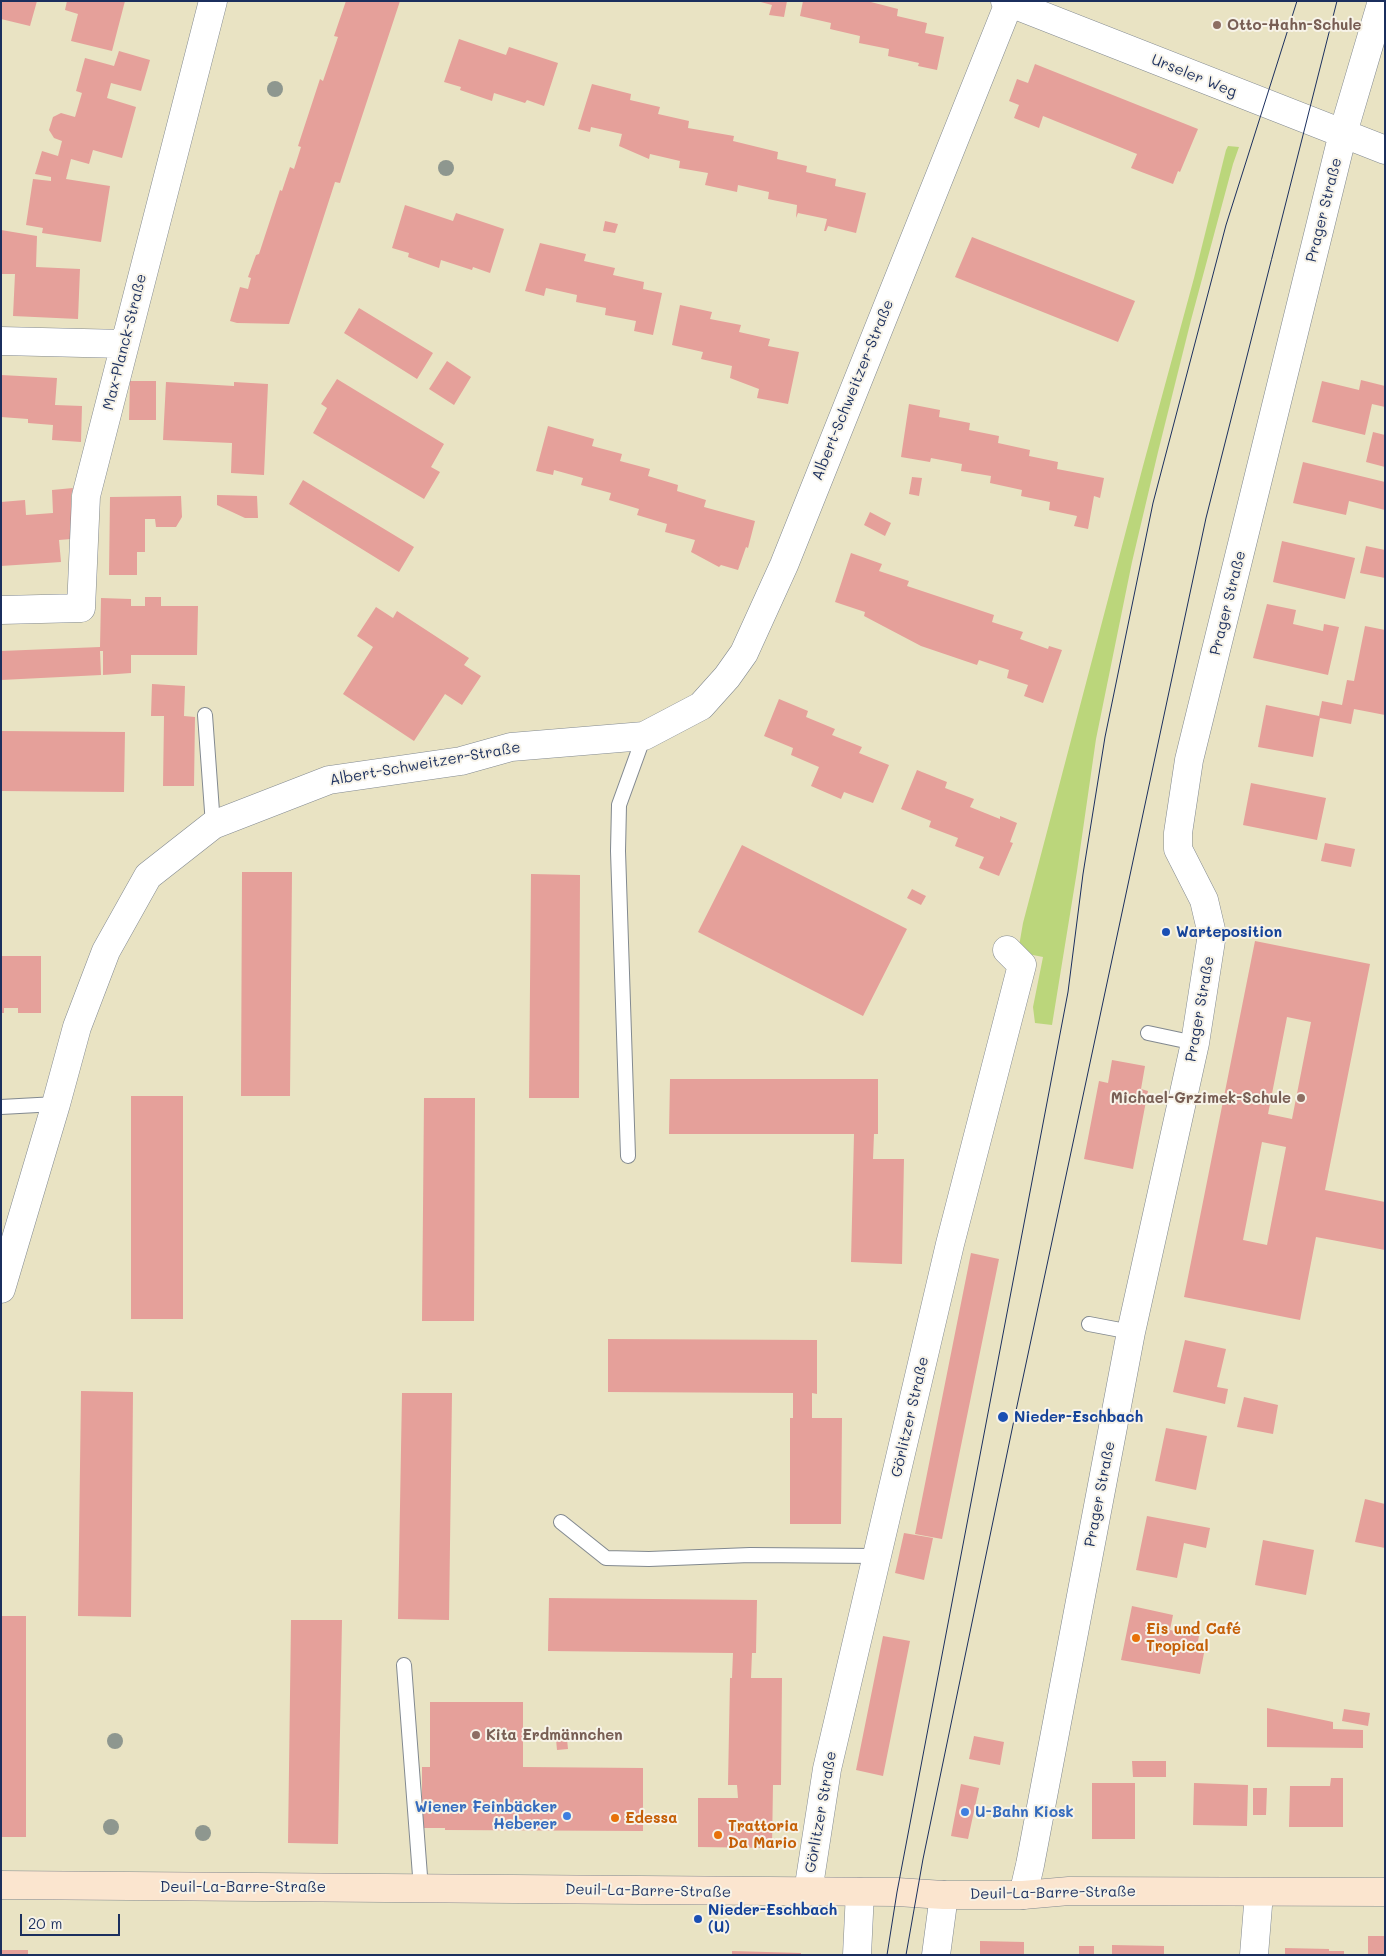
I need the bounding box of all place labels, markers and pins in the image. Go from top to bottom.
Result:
place label: Otto-Hahn-Schule [1227,16,1362,34]
marker: Otto-Hahn-Schule [1211,19,1223,31]
place label: Warteposition [1176,923,1282,941]
marker: Warteposition [1160,926,1172,938]
place label: Michael-Grzimek-Schule [1111,1089,1291,1107]
marker: Michael-Grzimek-Schule [1295,1092,1307,1104]
place label: Nieder-Eschbach [1014,1408,1143,1426]
marker: Nieder-Eschbach [996,1410,1010,1424]
place label: Eis und Café Tropical [1146,1620,1241,1655]
marker: Eis und Café Tropical [1130,1632,1142,1644]
place label: Kita Erdmännchen [486,1726,623,1744]
marker: Kita Erdmännchen [470,1729,482,1741]
place label: Wiener Feinbäcker Heberer [415,1798,557,1833]
place label: U-Bahn Kiosk [975,1803,1074,1821]
marker: U-Bahn Kiosk [959,1806,971,1818]
place label: Edessa [625,1809,677,1827]
marker: Wiener Feinbäcker Heberer [561,1810,573,1822]
marker: Edessa [609,1812,621,1824]
place label: Trattoria Da Mario [728,1817,798,1852]
marker: Trattoria Da Mario [712,1829,724,1841]
place label: Nieder-Eschbach (U) [708,1901,837,1936]
marker: Nieder-Eschbach (U) [692,1913,704,1925]

